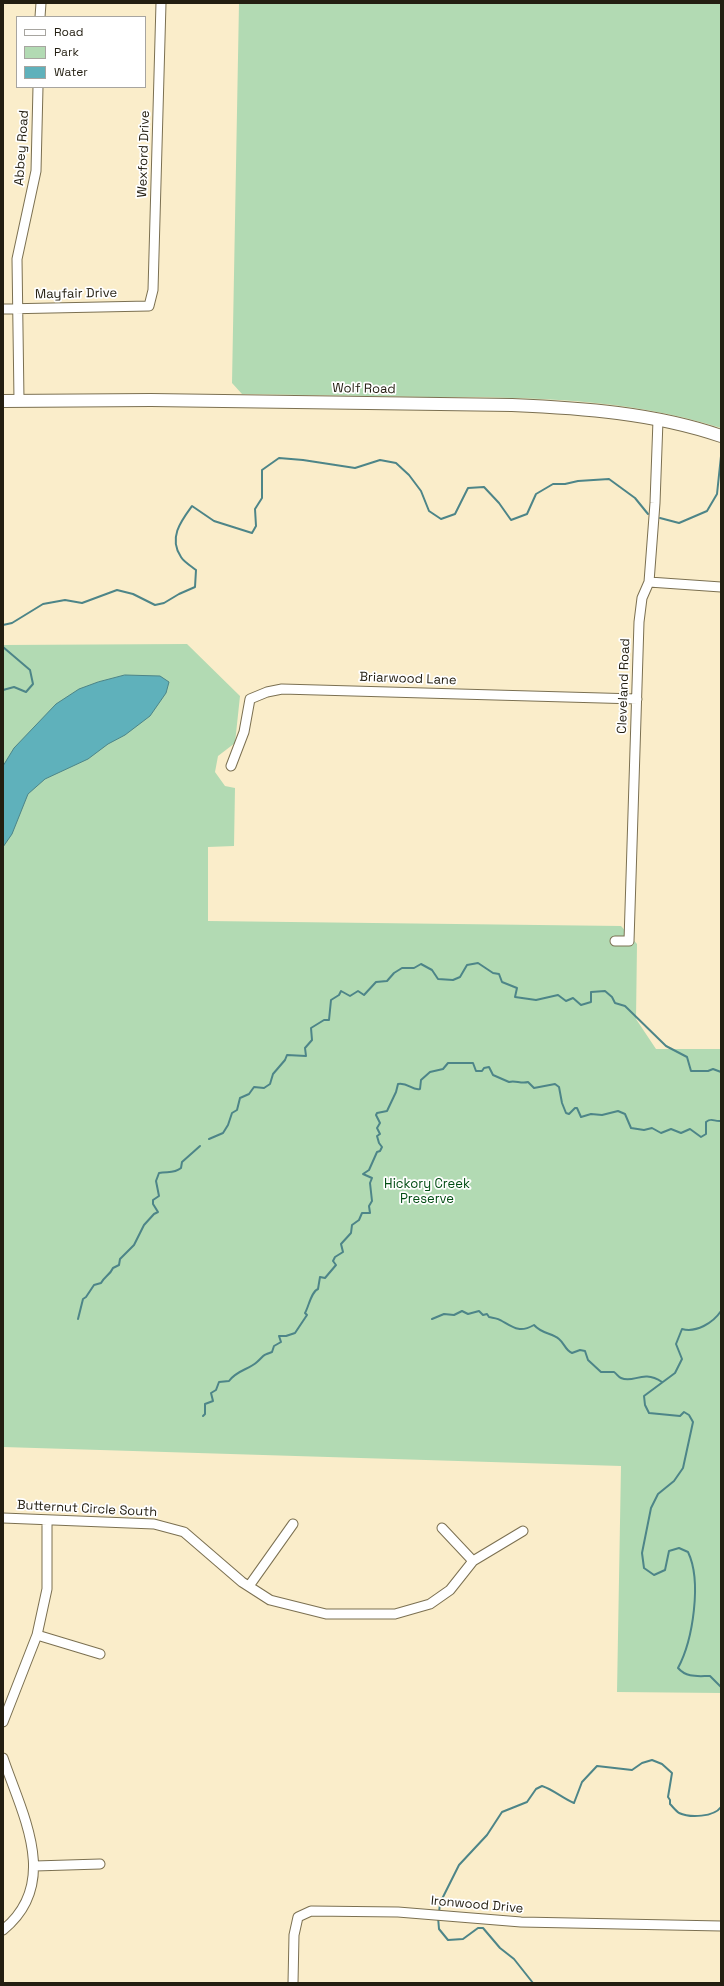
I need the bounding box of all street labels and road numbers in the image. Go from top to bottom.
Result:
street label: Abbey Road [12,110,32,186]
street label: Wexford Drive [135,110,153,198]
street label: Mayfair Drive [35,285,117,303]
street label: Wolf Road [332,381,396,397]
street label: Cleveland Road [615,638,633,734]
street label: Briarwood Lane [359,670,457,688]
street label: Butternut Circle South [16,1498,158,1520]
street label: Ironwood Drive [430,1893,524,1917]

